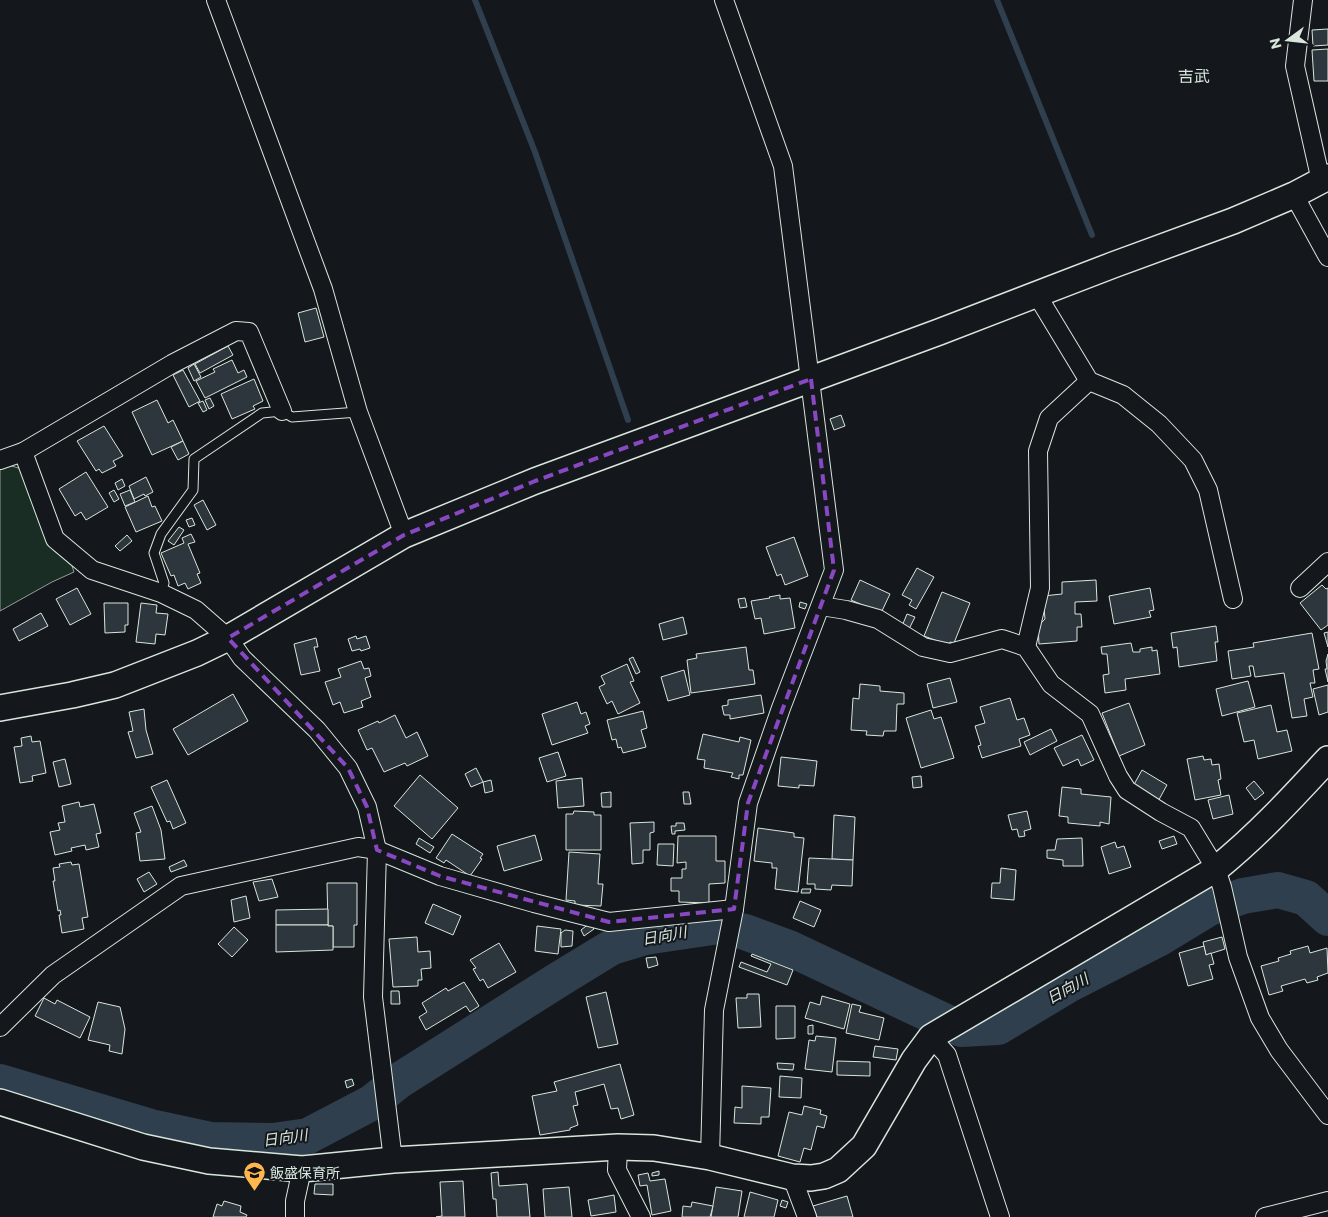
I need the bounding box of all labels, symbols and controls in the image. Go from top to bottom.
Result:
north arrow [1263,15,1313,65]
text: N [1265,36,1285,51]
district label: 吉武 [1178,66,1210,85]
water label: 日向川 [640,922,690,948]
water label: 日向川 [1043,968,1093,1007]
water label: 日向川 [261,1125,311,1149]
school or university icon: 飯盛保育所 [242,1160,266,1191]
place label: 飯盛保育所 [270,1164,340,1181]

